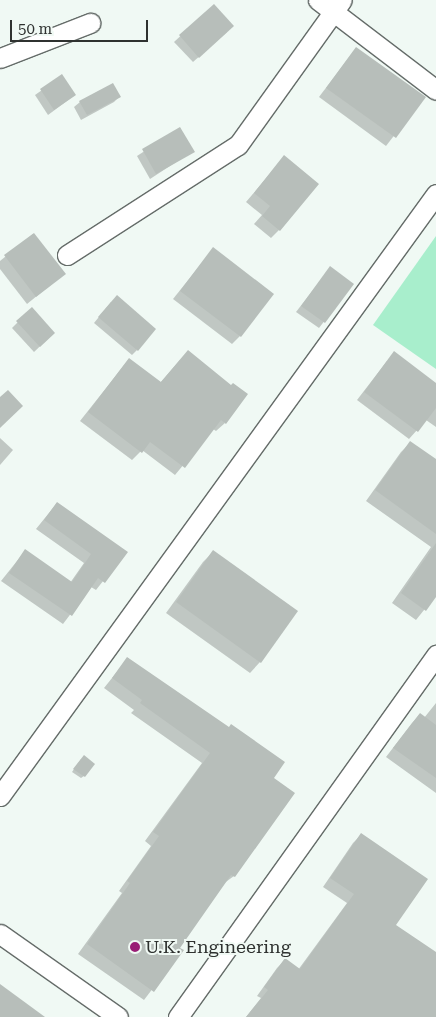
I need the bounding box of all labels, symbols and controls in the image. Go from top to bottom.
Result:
scale bar [12,10,150,42]
text: 50 m [18,20,52,38]
place label: U.K. Engineering [145,936,291,958]
marker: U.K. Engineering [129,941,141,953]

